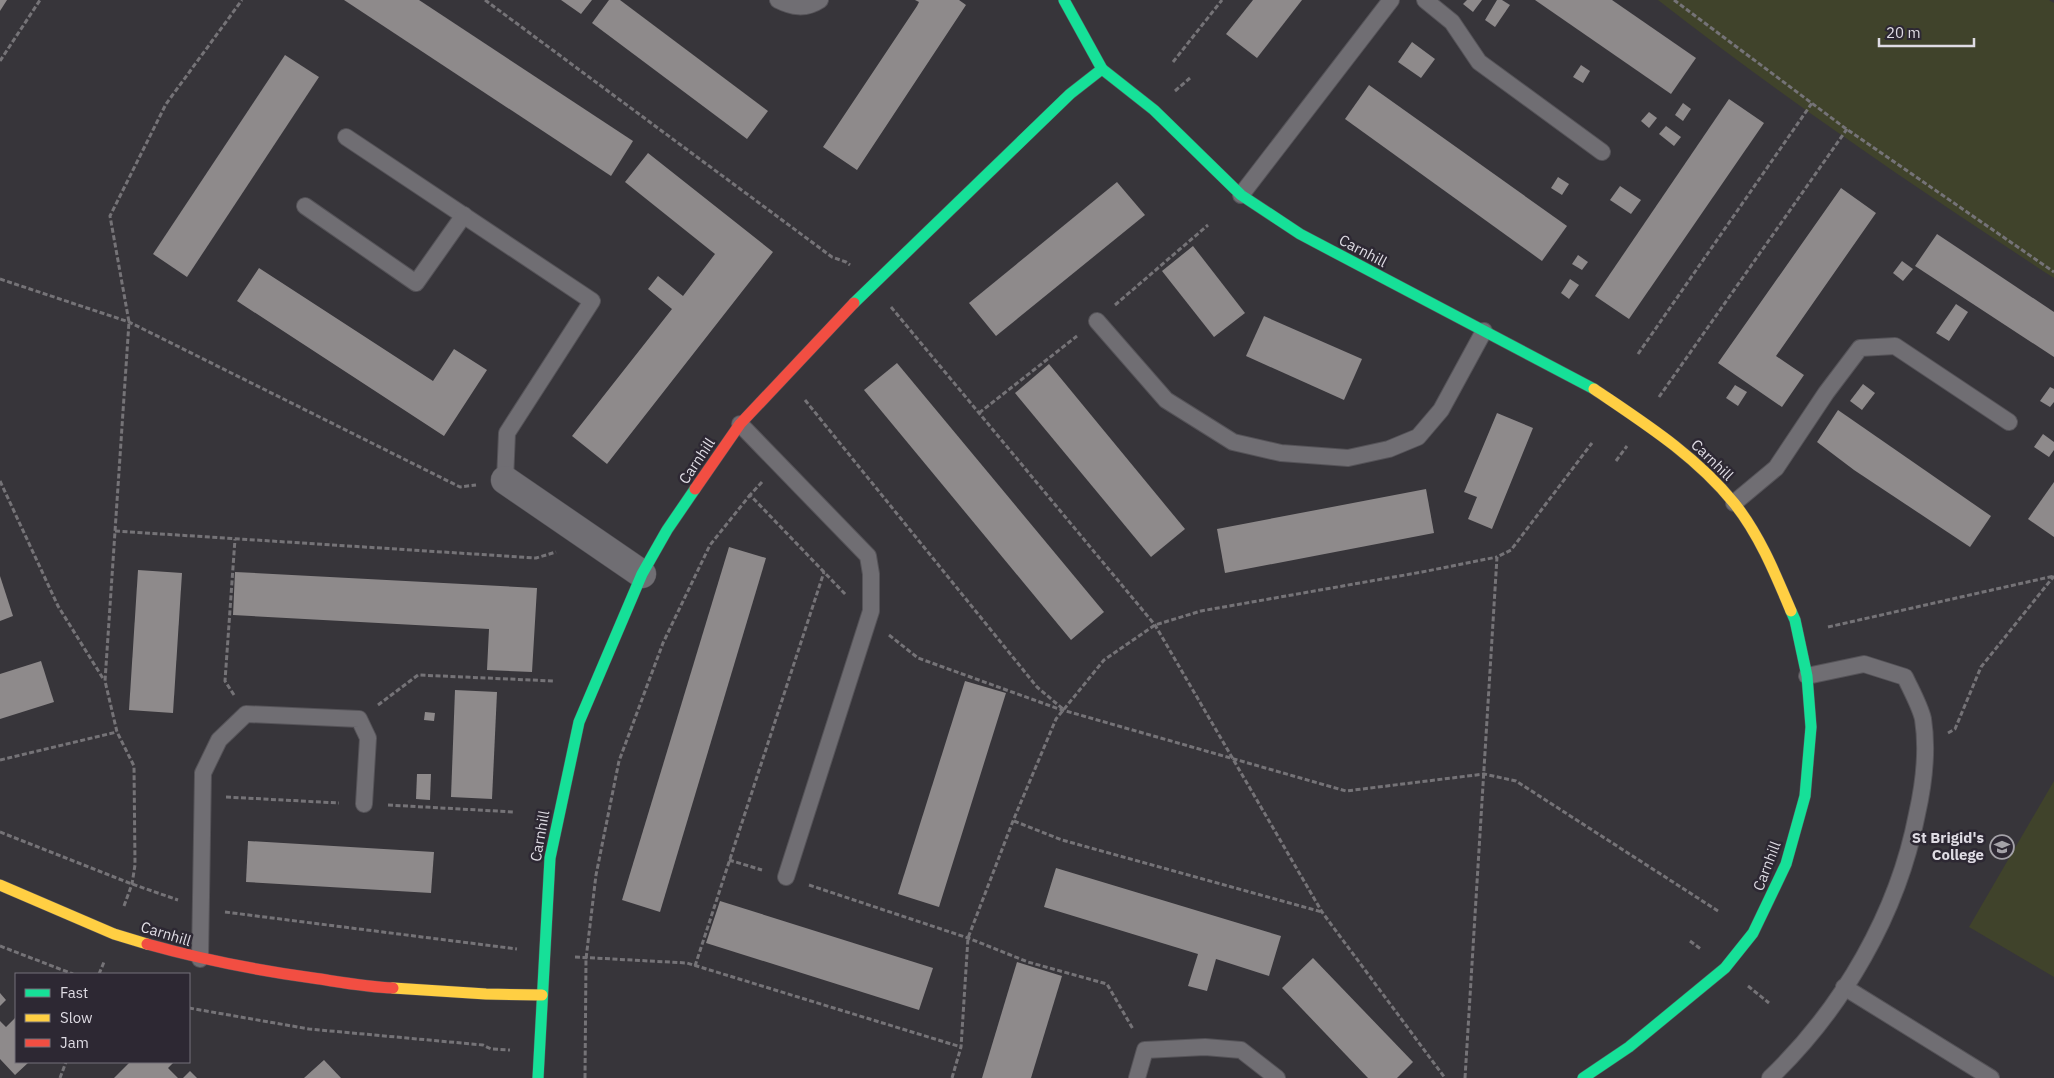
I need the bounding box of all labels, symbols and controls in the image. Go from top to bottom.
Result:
scale bar [1879,15,1974,47]
text: 20 m [1886,23,1921,42]
street label: Carnhill [1336,230,1391,271]
street label: Carnhill [674,434,719,487]
street label: Carnhill [1687,435,1738,484]
street label: Carnhill [526,809,553,863]
place label: St Brigid's College [1912,828,1984,864]
school or university icon: St Brigid's College [1989,834,2015,860]
street label: Carnhill [1748,838,1785,893]
street label: Carnhill [139,917,194,950]
legend [15,973,190,1063]
text: Fast [60,983,88,1002]
text: Slow [60,1008,93,1027]
text: Jam [60,1033,89,1052]

